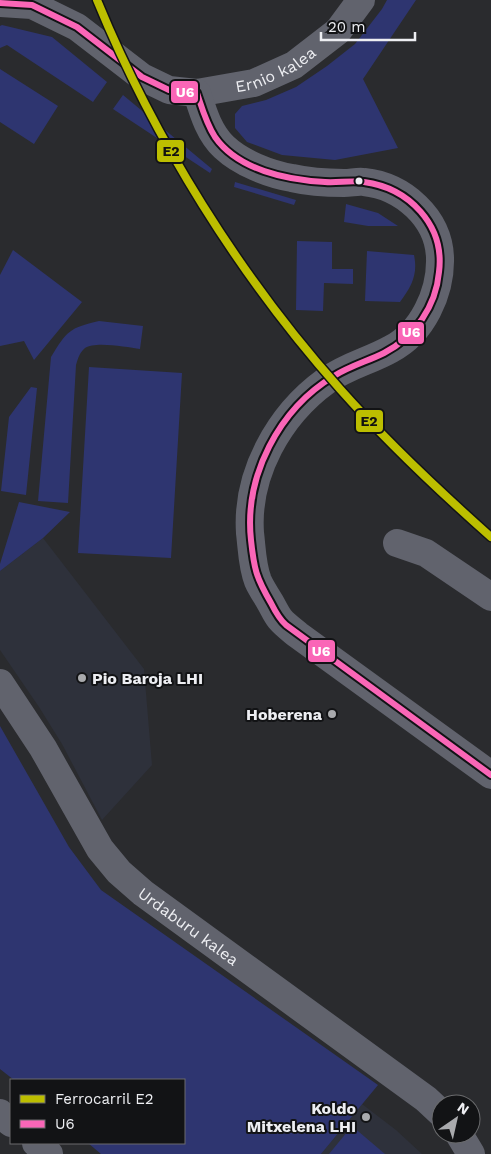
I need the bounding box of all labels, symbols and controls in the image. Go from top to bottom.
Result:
scale bar [321,10,415,42]
text: 20 m [328,18,366,36]
street label: Ernio kalea [234,43,320,96]
line badge: U6 [170,80,199,104]
text: U6 [176,84,195,100]
line badge: E2 [156,139,185,163]
text: E2 [162,143,180,159]
unlabelled marker [354,176,364,186]
line badge: U6 [397,321,425,345]
text: U6 [402,324,421,340]
line badge: E2 [355,409,384,433]
text: E2 [360,413,378,429]
line badge: U6 [307,639,336,663]
text: U6 [312,643,331,659]
place label: Pio Baroja LHI [92,669,203,688]
marker: Pio Baroja LHI [76,672,88,684]
place label: Hoberena [246,705,323,724]
marker: Hoberena [326,708,338,720]
street label: Urdaburu kalea [134,884,242,969]
legend [10,1079,185,1144]
text: Ferrocarril E2 [55,1090,154,1108]
north arrow [431,1094,481,1144]
place label: Koldo Mitxelena LHI [247,1099,356,1136]
text: N [454,1099,472,1118]
marker: Koldo Mitxelena LHI [360,1111,372,1123]
text: U6 [55,1115,75,1133]

